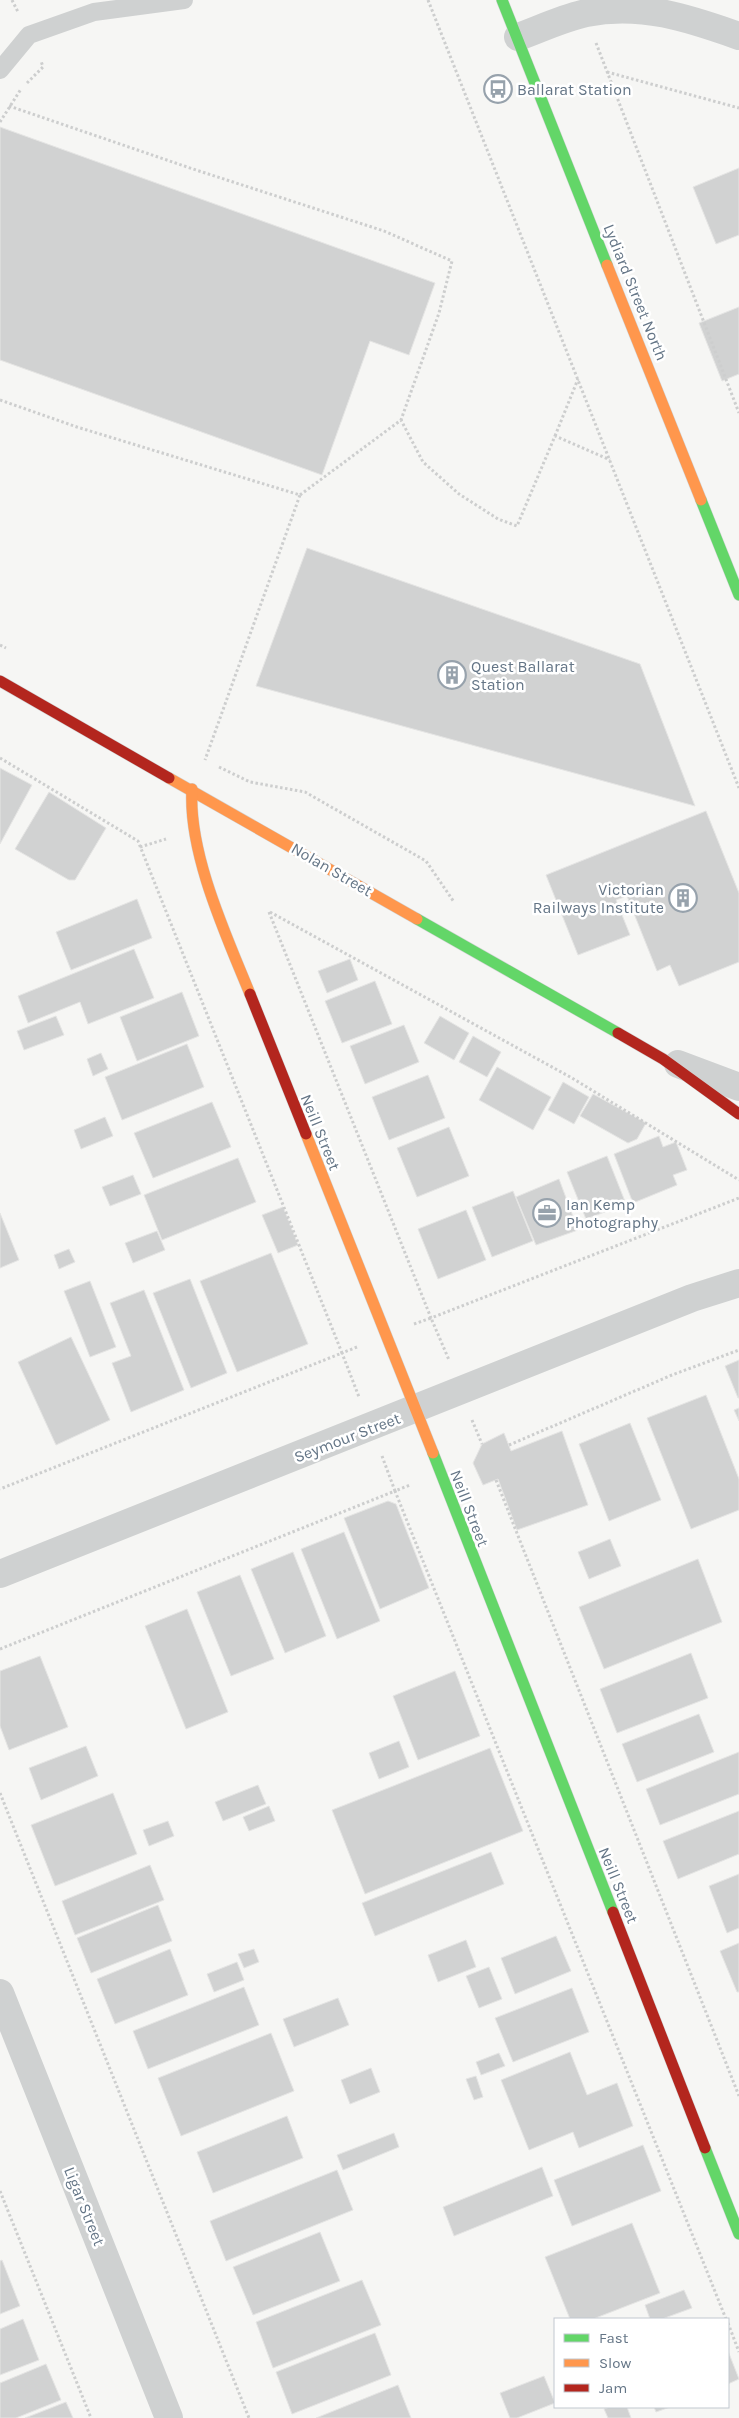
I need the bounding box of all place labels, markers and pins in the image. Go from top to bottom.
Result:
bus stop icon: Ballarat Station [483,74,513,104]
place label: Ballarat Station [517,80,632,99]
place label: Quest Ballarat Station [471,657,575,694]
building icon: Quest Ballarat Station [437,660,467,690]
place label: Victorian Railways Institute [533,880,664,917]
building icon: Victorian Railways Institute [668,883,698,913]
place label: Ian Kemp Photography [566,1195,659,1232]
office icon: Ian Kemp Photography [532,1198,562,1228]

